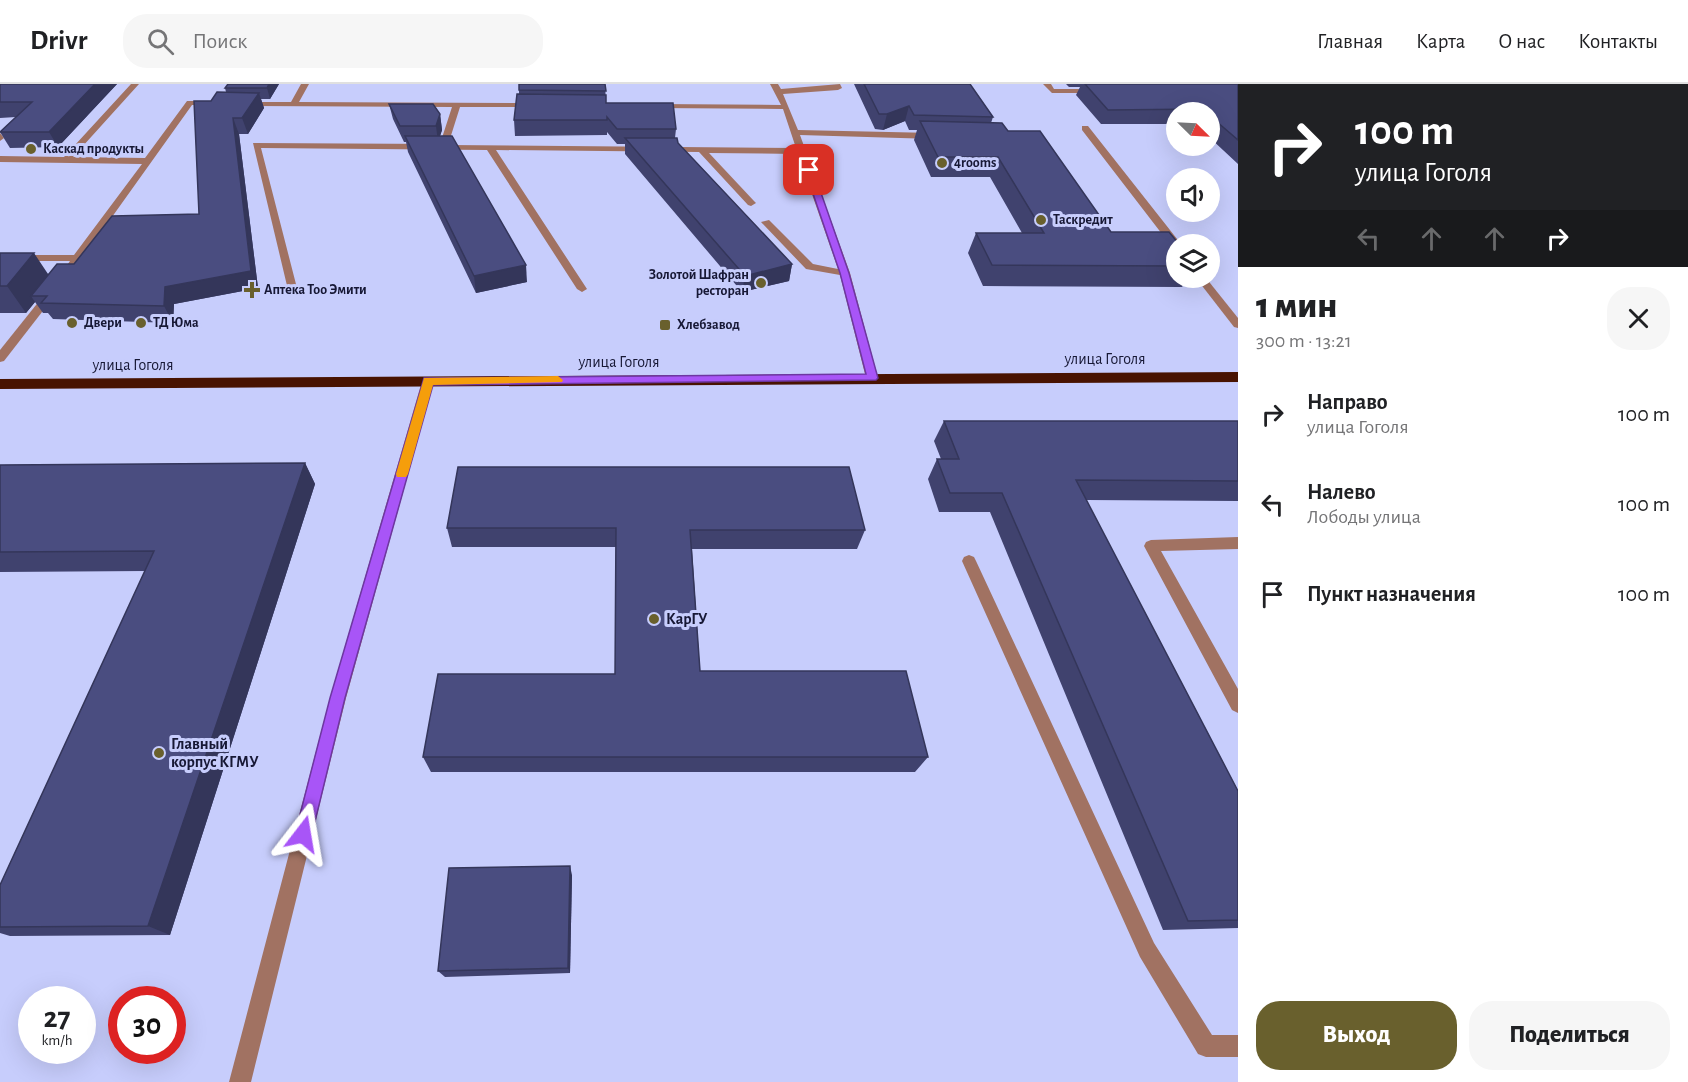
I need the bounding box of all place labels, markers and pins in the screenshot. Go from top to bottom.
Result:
marker: Каскад продукты [24,142,38,156]
place label: Каскад продукты [43,142,144,156]
pin [783,144,834,195]
marker: 4rooms [935,156,949,170]
place label: 4rooms [954,156,996,170]
marker: Таскредит [1034,213,1048,227]
place label: Таскредит [1053,213,1113,227]
place label: Золотой Шафран ресторан [649,268,749,298]
marker: Золотой Шафран ресторан [754,276,768,290]
marker: Аптека Тоо Эмити [245,283,259,297]
place label: Аптека Тоо Эмити [264,283,367,297]
marker: Двери [65,316,79,330]
place label: Двери [84,316,122,330]
marker: ТД Юма [134,316,148,330]
place label: ТД Юма [153,316,199,330]
marker: Хлебзавод [658,318,672,332]
place label: Хлебзавод [677,318,740,332]
place label: КарГУ [666,611,708,627]
marker: КарГУ [647,612,661,626]
place label: Главный корпус КГМУ [171,736,259,771]
marker: Главный корпус КГМУ [152,746,166,760]

